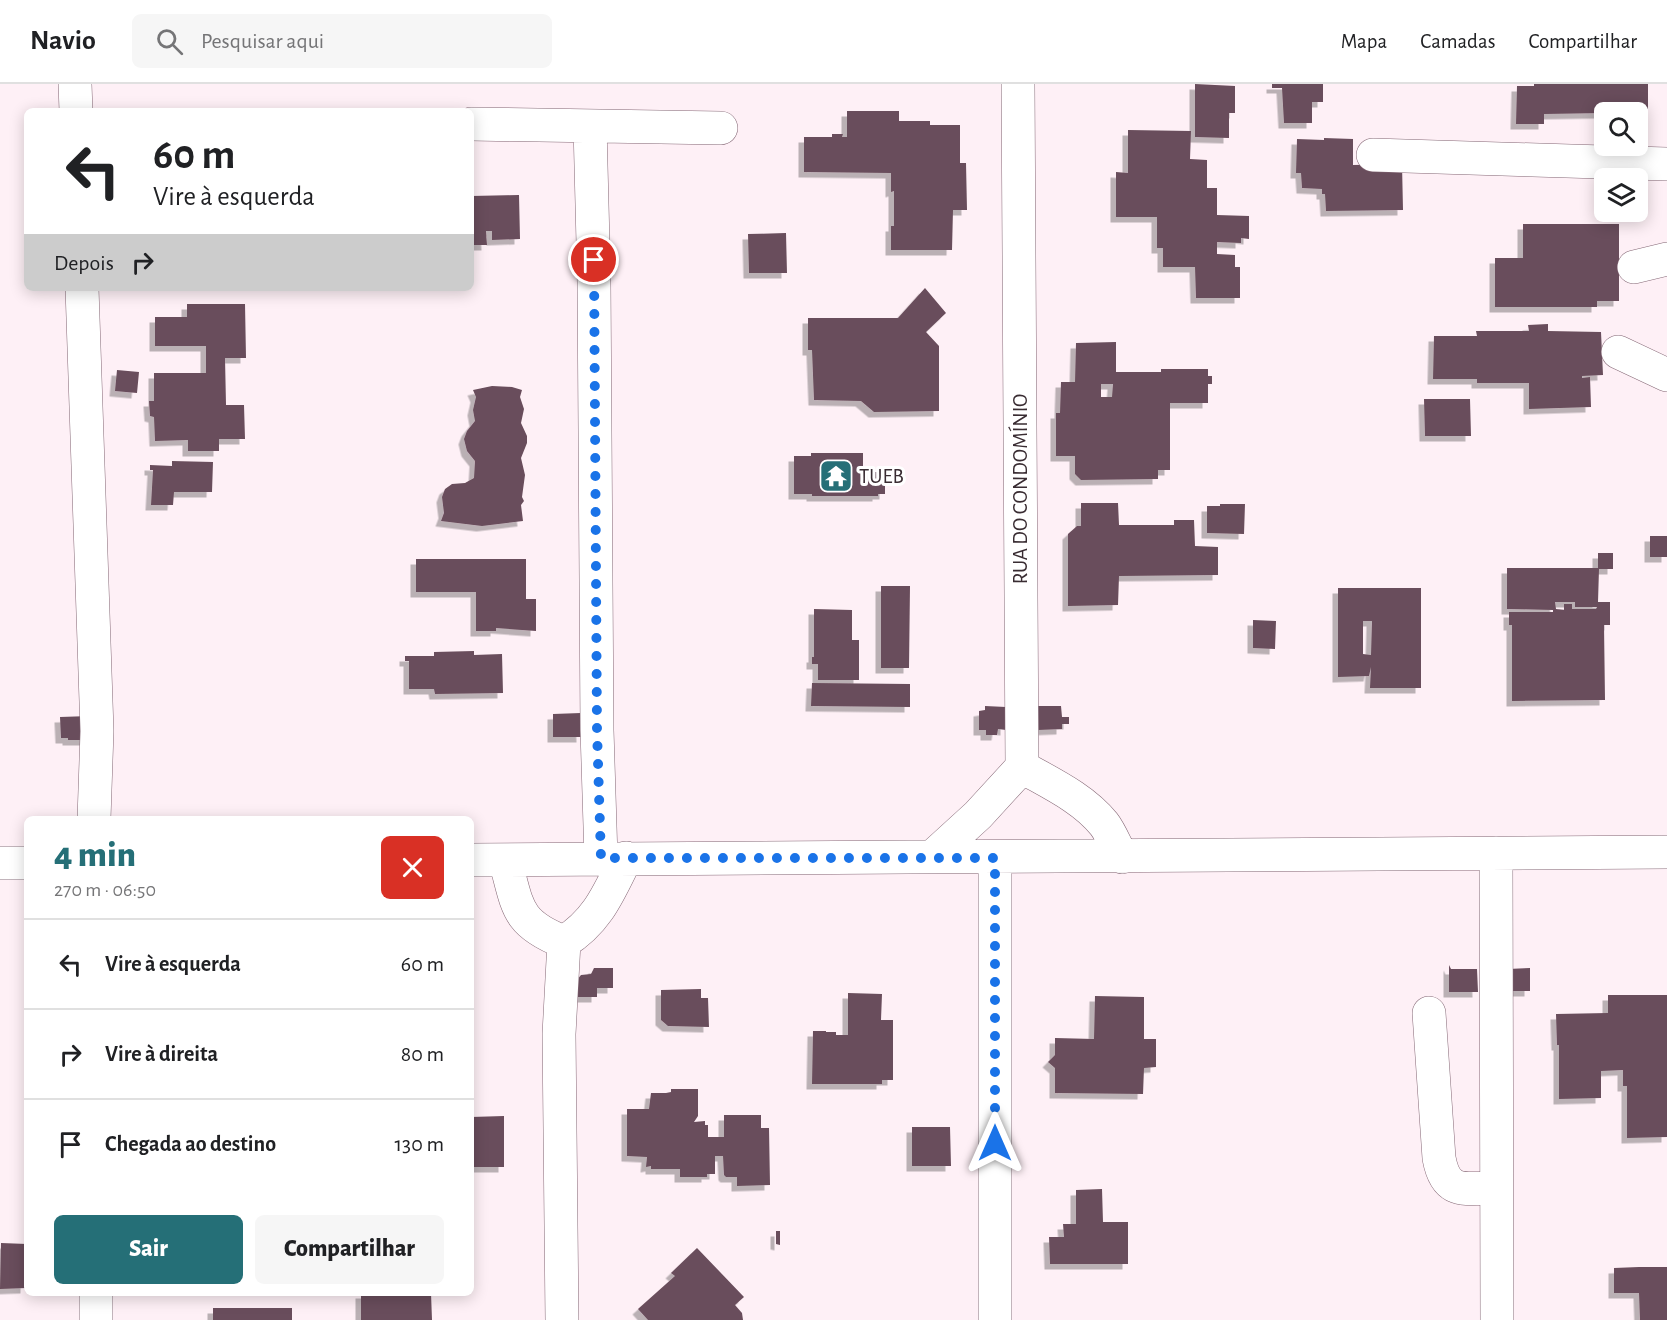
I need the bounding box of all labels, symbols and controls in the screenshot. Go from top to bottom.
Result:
search box [132,14,552,68]
icon: search [153,25,186,58]
text: Navio [30,27,96,55]
text: Pesquisar aqui [201,30,324,52]
text: Mapa [1341,31,1387,52]
text: Camadas [1420,31,1495,52]
text: Compartilhar [1528,31,1637,52]
map controls [1594,102,1648,222]
button: search [1594,102,1648,156]
icon: left [54,132,132,210]
text: 60 m [153,134,235,176]
button: layers [1594,168,1648,222]
text: Vire à esquerda [153,183,315,210]
pin [568,234,619,285]
icon: arrive [577,243,610,276]
icon: right [126,246,159,279]
text: Depois [54,252,114,274]
street label: RUA DO CONDOMÍNIO [1008,394,1031,584]
temple icon: TUEB [818,458,854,494]
place label: TUEB [859,466,904,487]
button: close [381,836,444,899]
text: 4 min [54,837,136,873]
text: 270 m · 06:50 [54,880,156,900]
icon: left [54,948,87,981]
text: Vire à esquerda [105,953,241,975]
text: 60 m [401,953,444,975]
icon: right [54,1038,87,1071]
text: Vire à direita [105,1043,218,1065]
text: 80 m [401,1043,444,1065]
position arrow [963,1111,1027,1175]
icon: arrive [54,1128,87,1161]
text: Chegada ao destino [105,1133,276,1155]
text: 130 m [395,1133,444,1155]
button: Sair [54,1215,243,1284]
button: Compartilhar [255,1215,444,1284]

